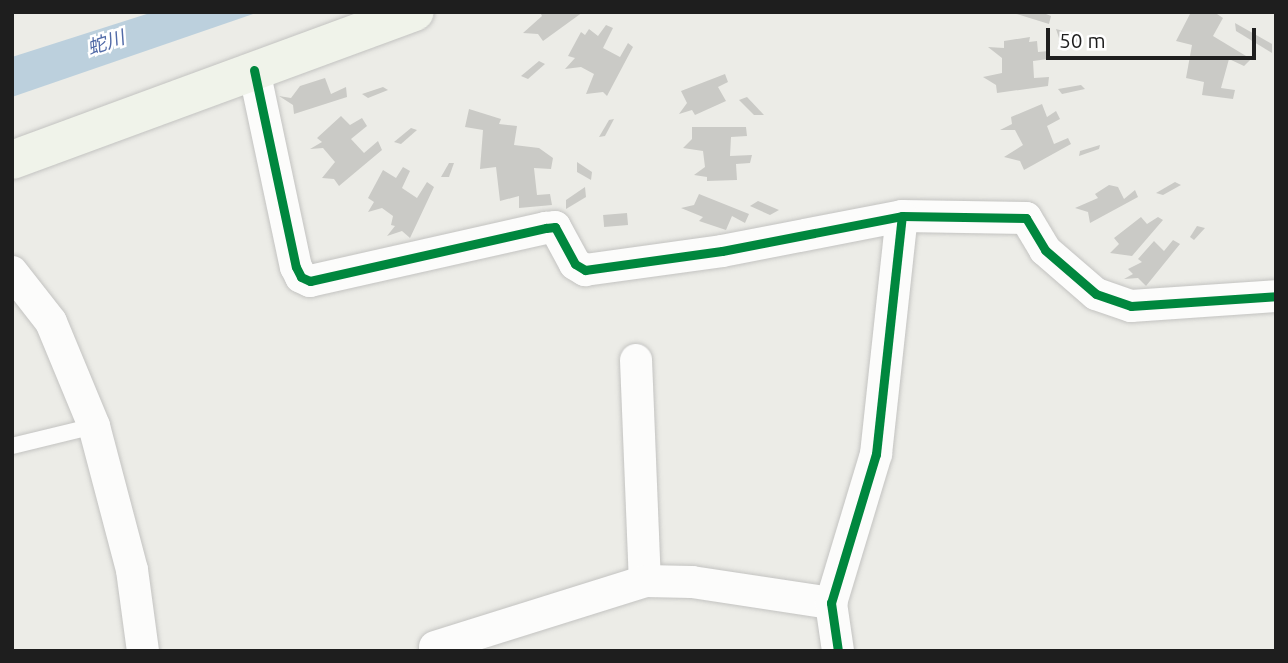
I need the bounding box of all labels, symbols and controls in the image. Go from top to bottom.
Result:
scale bar [1050,14,1260,58]
water label: 蛇川 [84,26,128,60]
text: 50 m [1059,28,1106,52]

